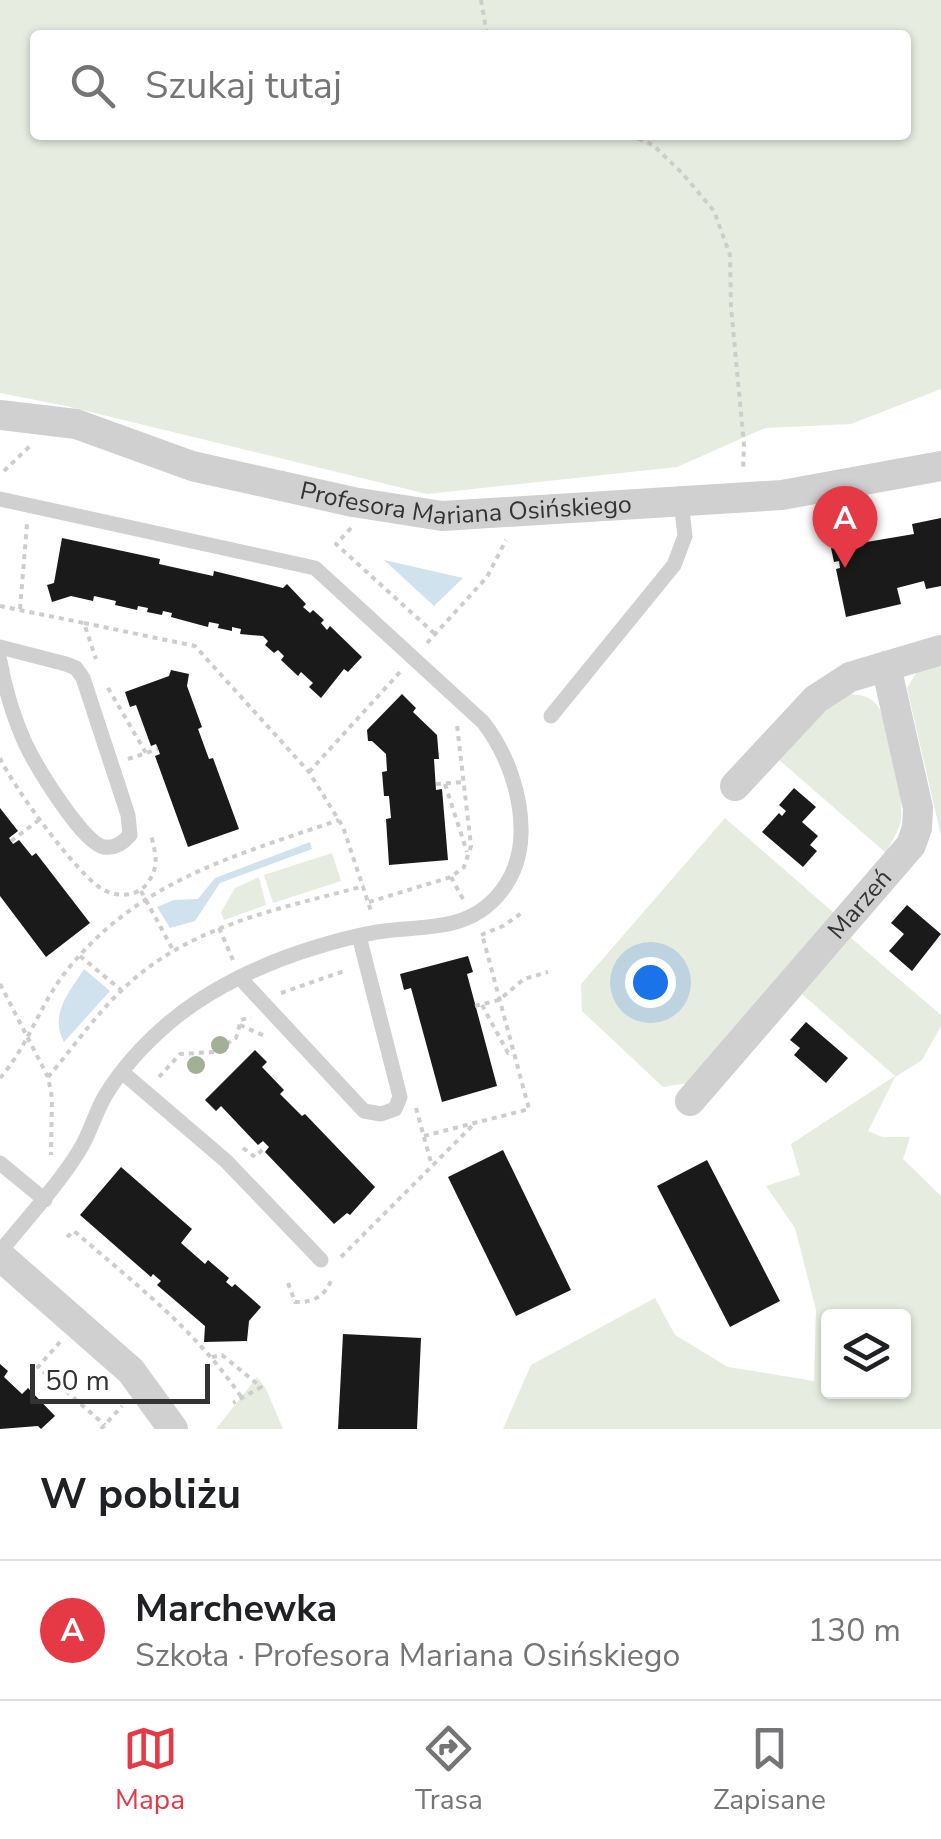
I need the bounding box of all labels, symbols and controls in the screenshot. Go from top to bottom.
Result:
search box [30,30,911,140]
icon: search [65,58,120,113]
text: Szukaj tutaj [145,60,342,111]
street label: Profesora Mariana Osińskiego [297,474,633,534]
pin: A [812,486,878,568]
street label: Marzeń [820,862,900,947]
your location [625,957,676,1008]
map controls [821,1309,911,1399]
button: layers [821,1309,911,1399]
scale bar [30,1359,210,1404]
text: 50 m [45,1362,110,1400]
text: W pobliżu [40,1466,241,1523]
text: Marchewka [135,1583,337,1634]
text: A [61,1609,84,1652]
text: 130 m [808,1609,901,1652]
text: Szkoła · Profesora Mariana Osińskiego [135,1634,680,1677]
tab: Mapa [115,1721,185,1819]
tab: Trasa [415,1721,483,1819]
tab: Zapisane [713,1721,826,1819]

